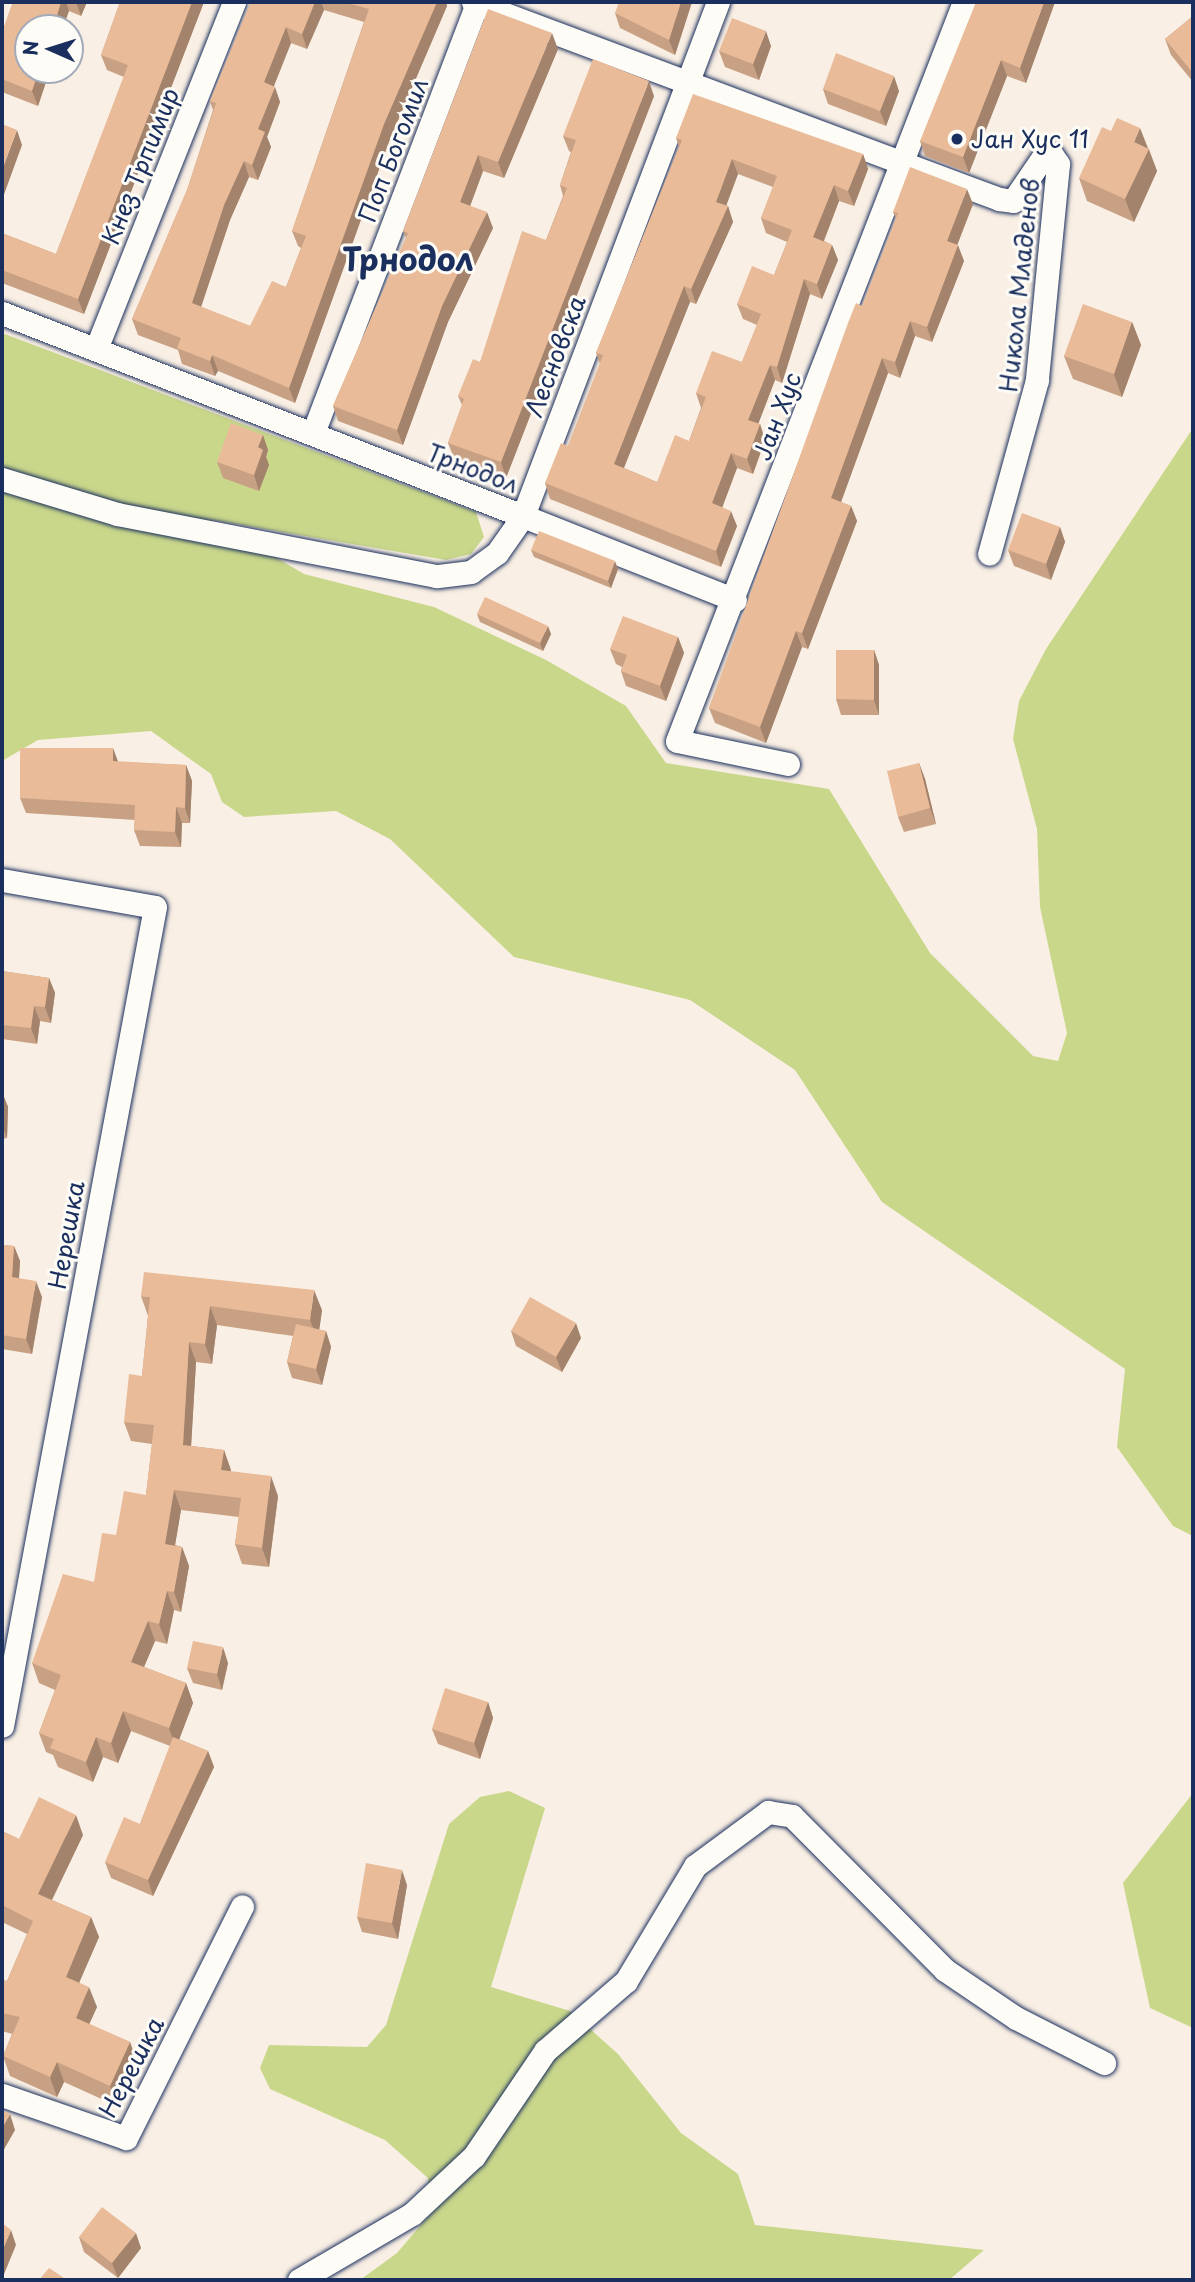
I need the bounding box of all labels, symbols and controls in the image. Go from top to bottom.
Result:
north arrow [14,14,84,84]
text: N [16,40,44,56]
street label: Поп Богомил [352,73,434,227]
street label: Кнез Трпимир [95,83,185,249]
place label: Јан Хус 11 [971,125,1092,153]
marker: Јан Хус 11 [949,131,965,147]
street label: Никола Младенов [993,176,1045,394]
district label: Трнодол [342,239,474,277]
street label: Лесновска [519,291,591,421]
street label: Јан Хус [747,367,807,465]
street label: Трнодол [423,438,523,498]
street label: Нерешка [42,1179,90,1291]
street label: Нерешка [93,2012,169,2122]

